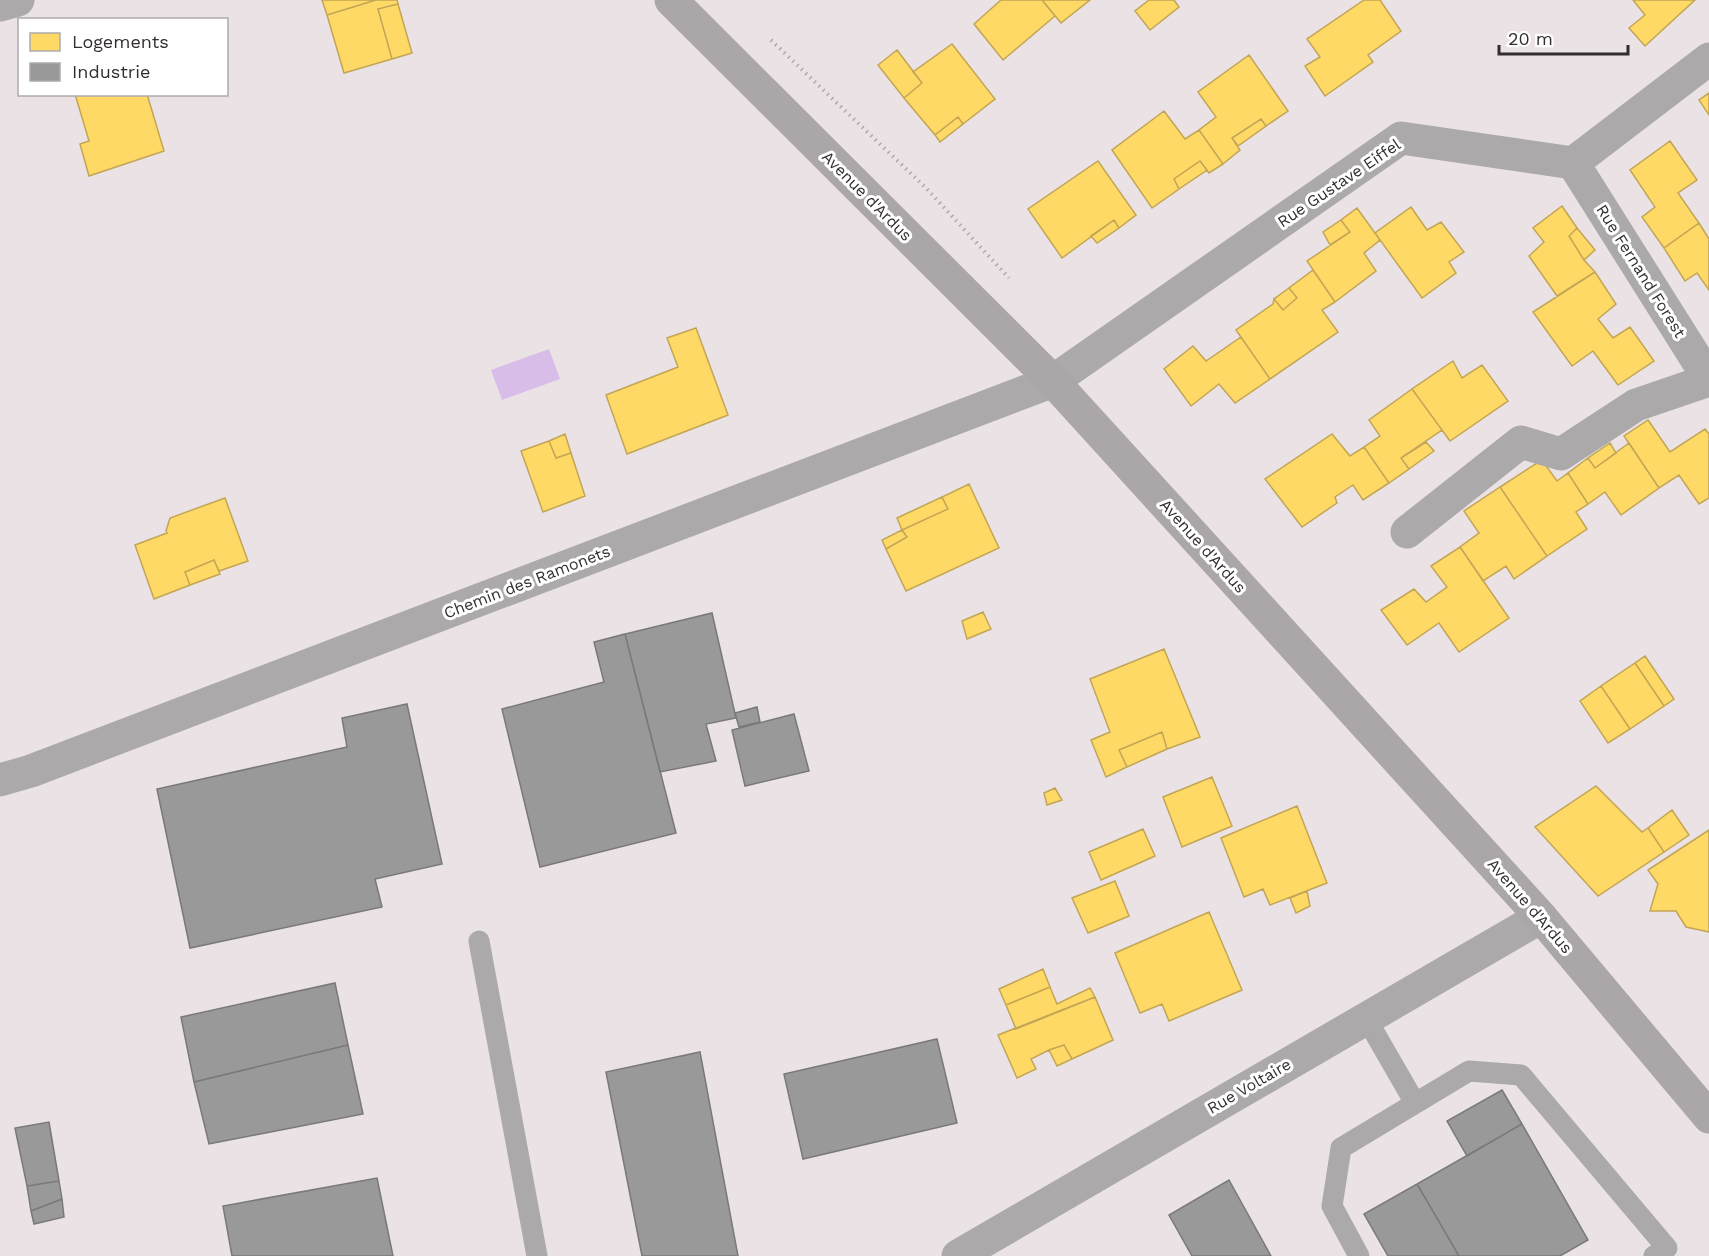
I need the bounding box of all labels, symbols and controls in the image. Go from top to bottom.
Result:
legend [18,18,228,96]
scale bar [1499,18,1628,56]
text: 20 m [1508,28,1553,49]
text: Logements [72,31,169,52]
text: Industrie [72,61,150,82]
street label: Rue Gustave Eiffel [1274,135,1404,231]
street label: Avenue d'Ardus [818,147,916,245]
street label: Rue Fernand Forest [1592,201,1690,341]
street label: Avenue d'Ardus [1156,495,1250,597]
street label: Chemin des Ramonets [441,541,613,623]
street label: Avenue d'Ardus [1484,855,1576,957]
street label: Rue Voltaire [1204,1054,1294,1118]

